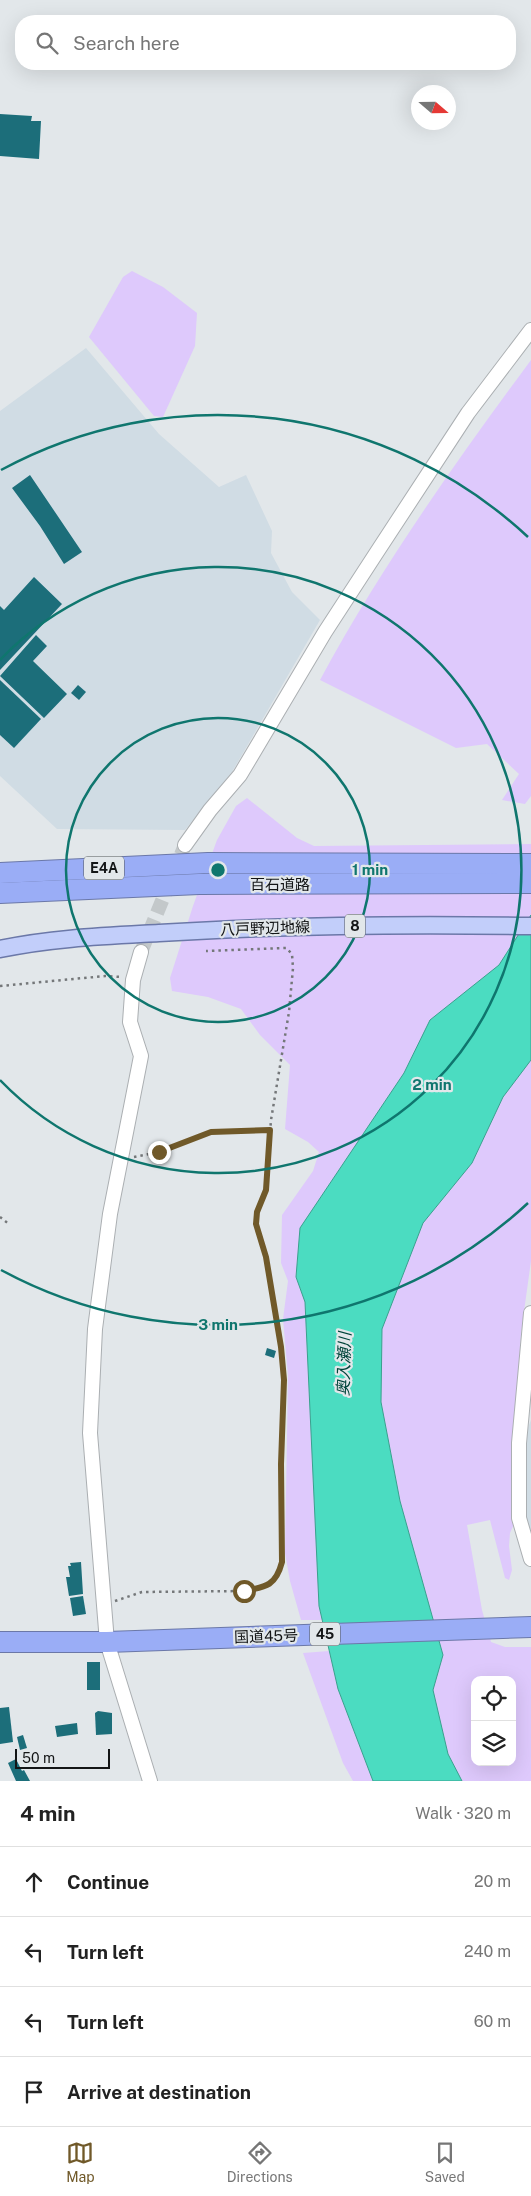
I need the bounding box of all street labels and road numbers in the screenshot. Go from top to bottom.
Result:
road number: E4A [84,856,124,880]
street label: 百石道路 [250,876,310,893]
road number: 8 [345,914,365,938]
street label: 八戸野辺地線 [220,918,310,938]
road number: 45 [310,1622,340,1646]
street label: 国道45号 [234,1626,298,1646]

